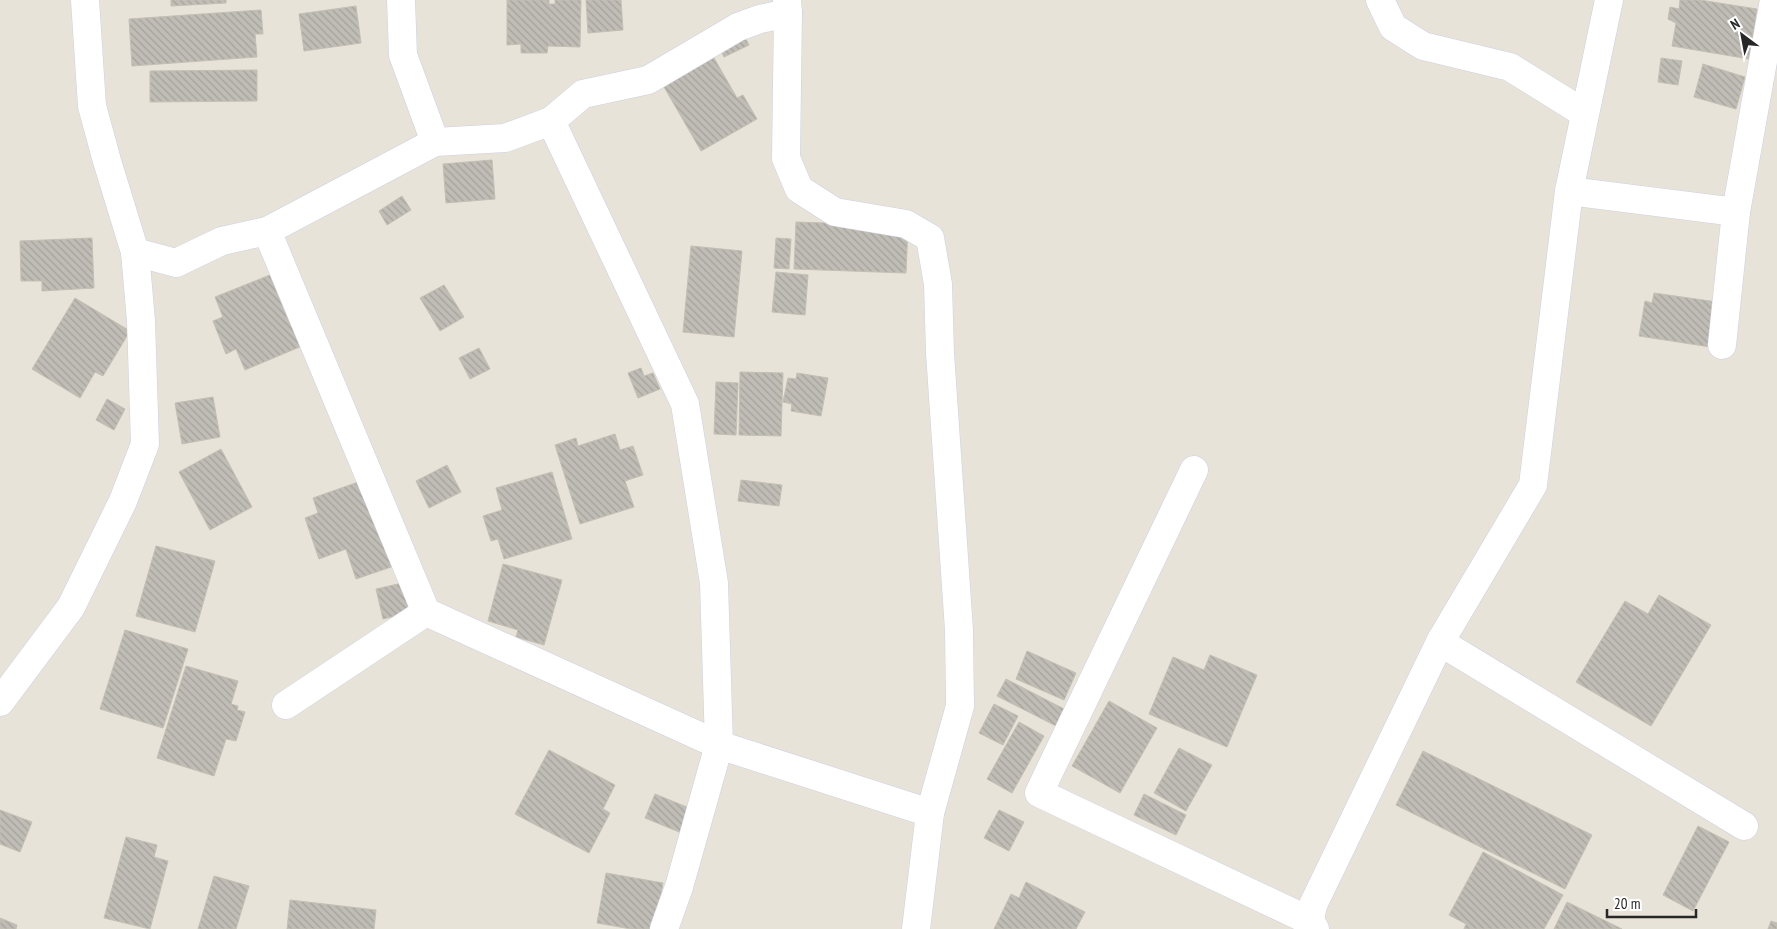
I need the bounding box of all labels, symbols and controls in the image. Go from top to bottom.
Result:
north arrow [1717,10,1767,60]
text: N [1727,14,1743,34]
scale bar [1607,886,1696,918]
text: 20 m [1614,894,1640,913]

